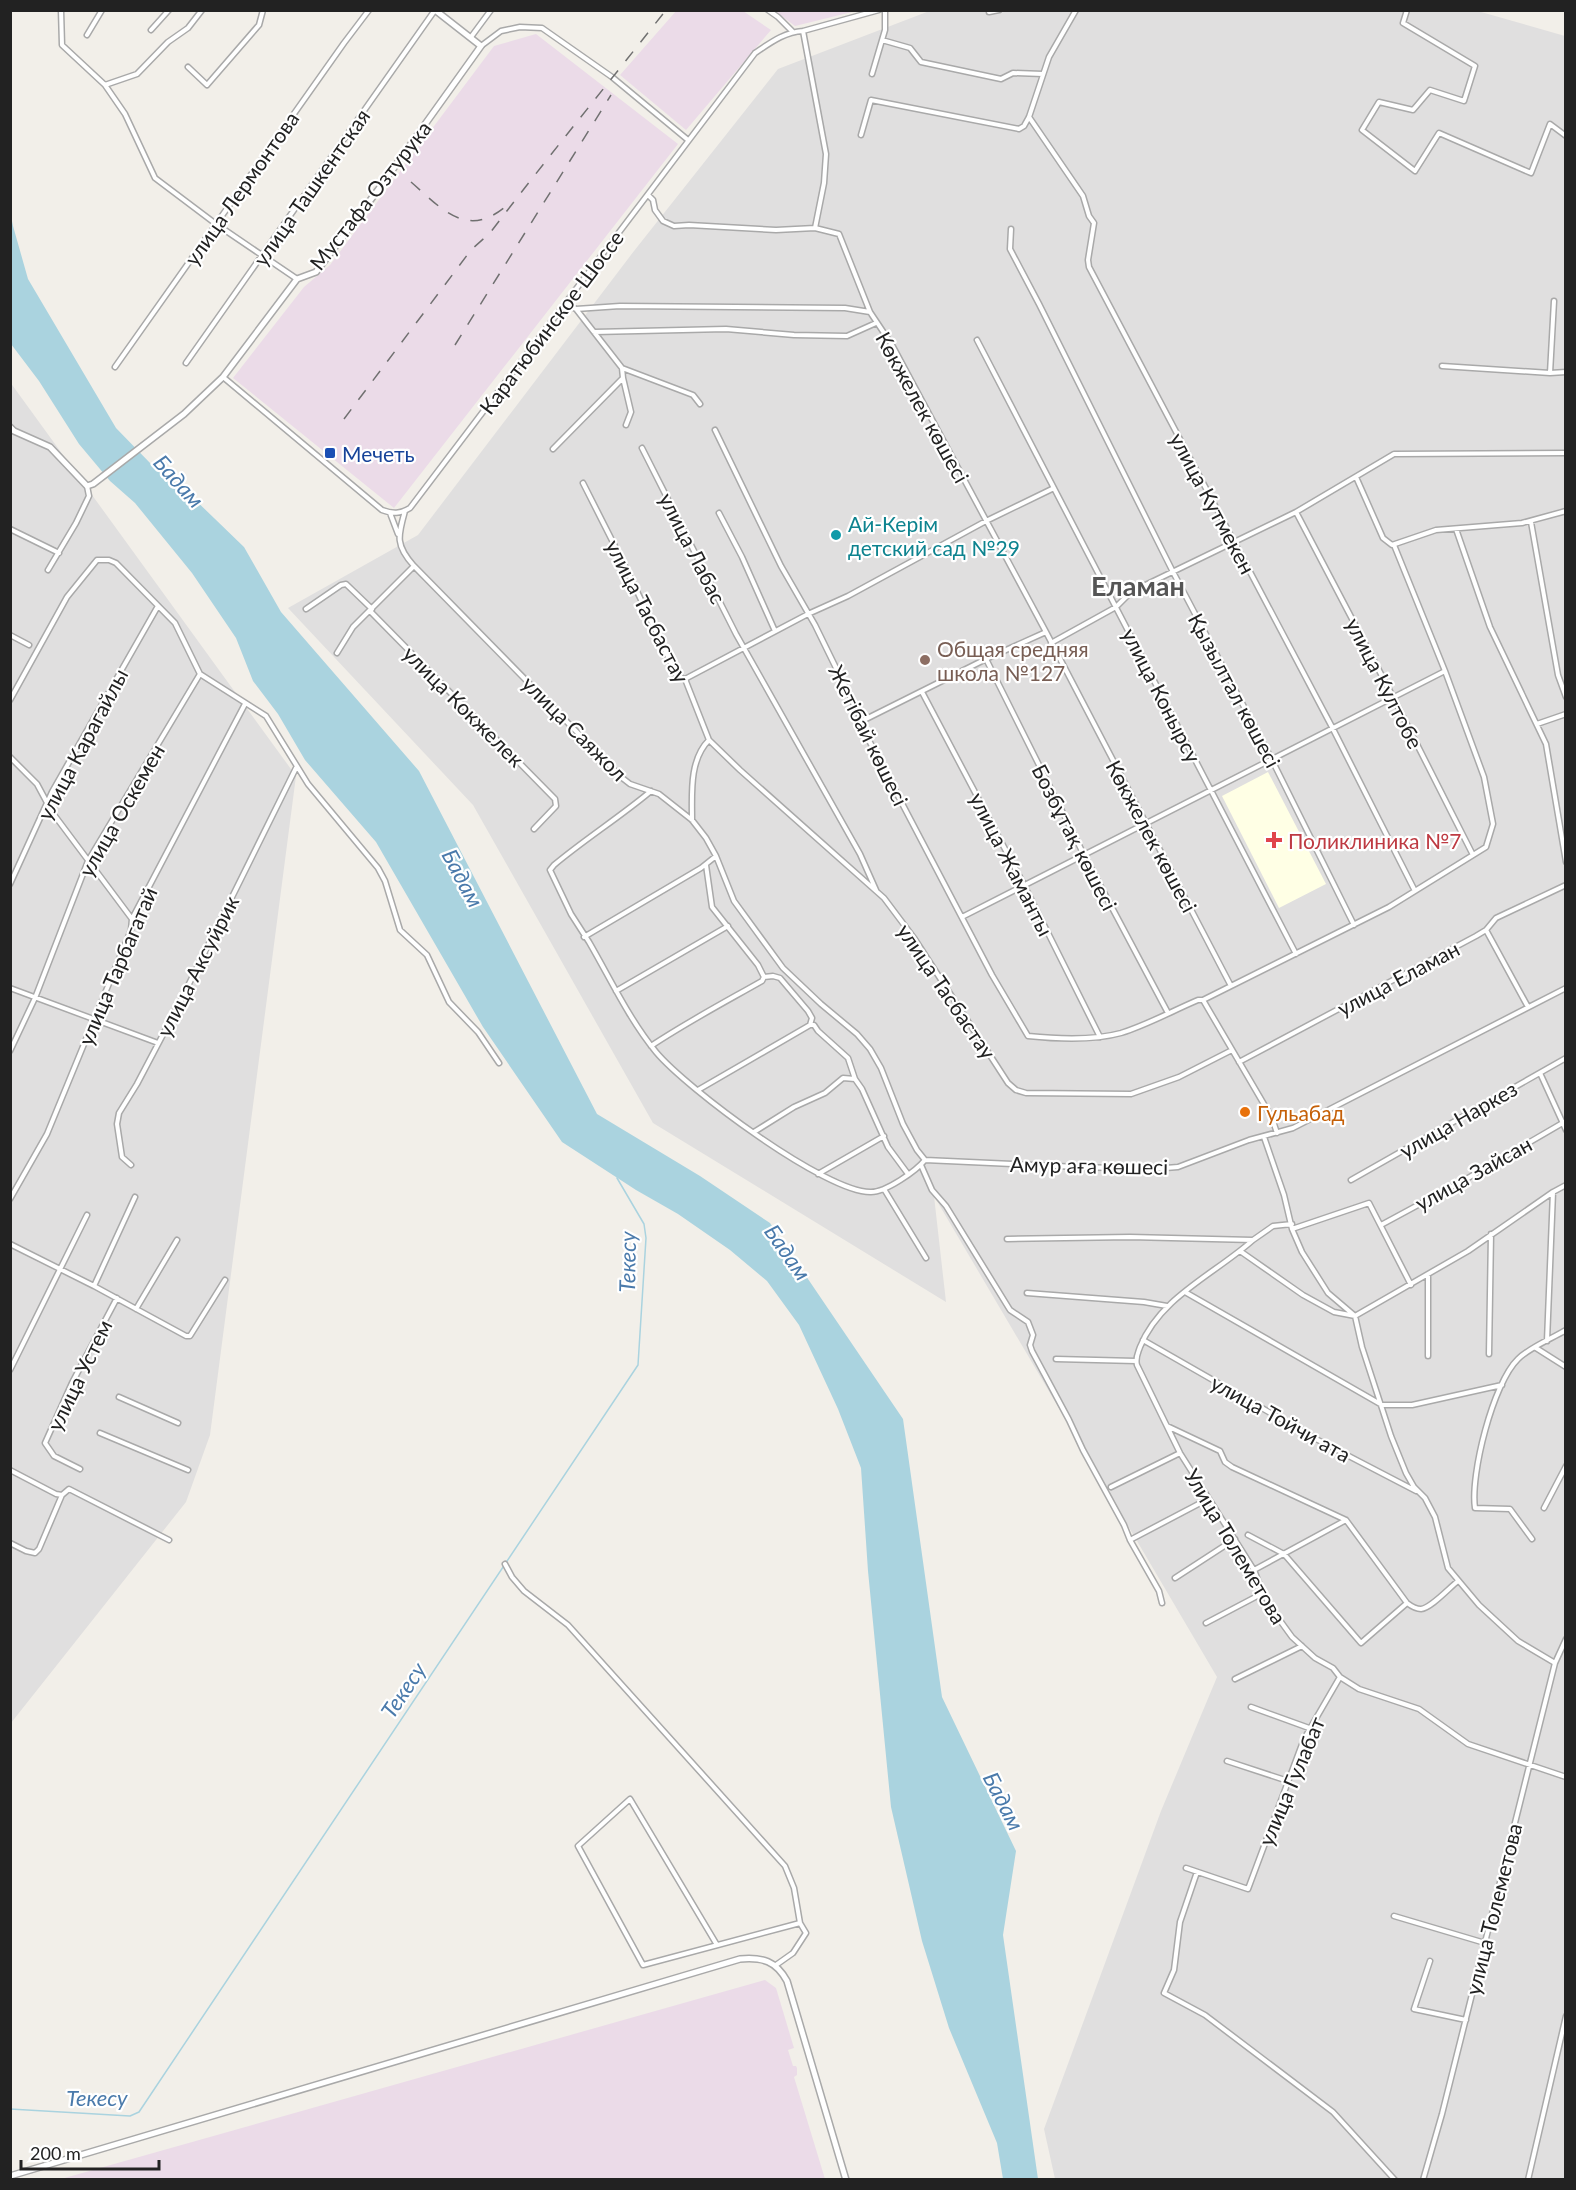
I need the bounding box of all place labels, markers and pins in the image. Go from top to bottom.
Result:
place label: Мечеть [342,441,415,466]
marker: Мечеть [323,446,337,460]
place label: Ай-Керім детский сад №29 [848,511,1020,560]
marker: Ай-Керім детский сад №29 [829,528,843,542]
place label: Общая средняя школа №127 [937,636,1089,685]
marker: Общая средняя школа №127 [918,653,932,667]
place label: Поликлиника №7 [1288,828,1461,853]
marker: Поликлиника №7 [1265,831,1283,849]
place label: Гульабад [1257,1100,1345,1125]
marker: Гульабад [1238,1105,1252,1119]

